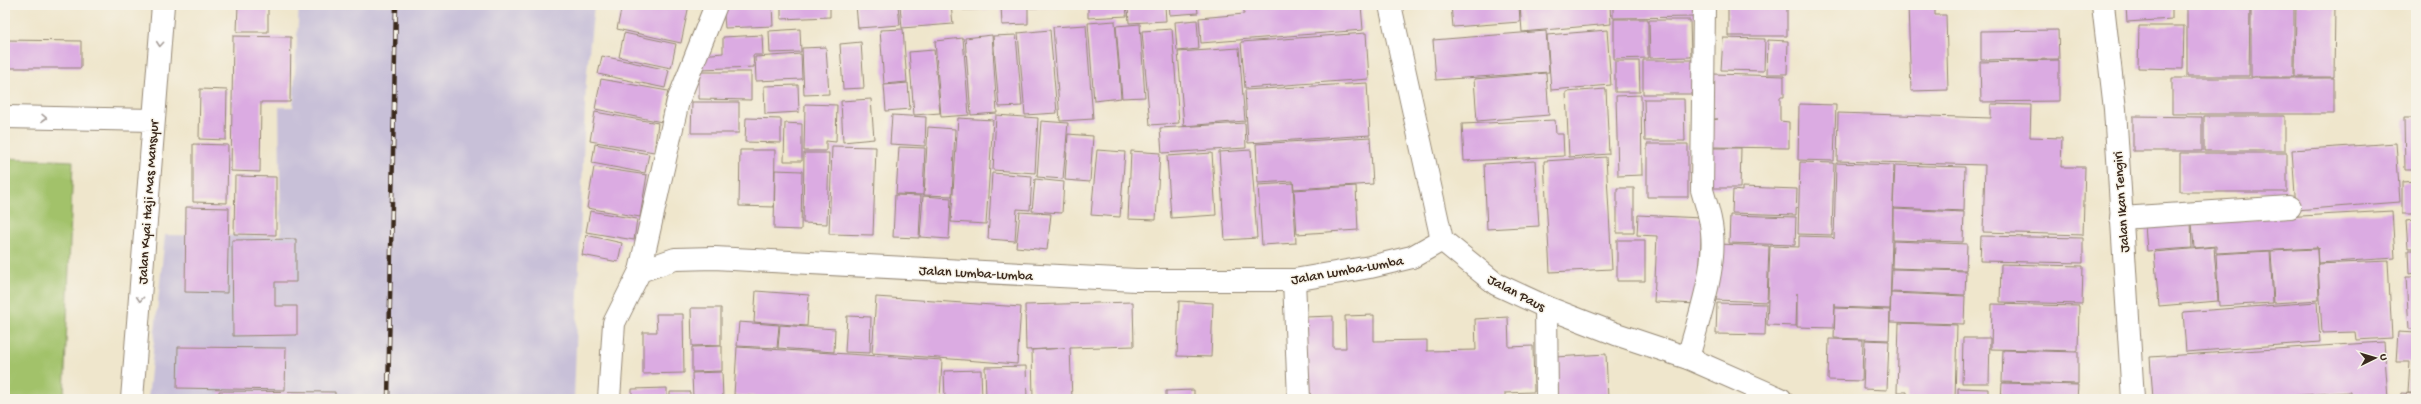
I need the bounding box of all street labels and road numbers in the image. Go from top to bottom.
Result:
street label: Jalan Kyai Haji Mas Mansyur [135,118,164,285]
street label: Jalan Ikan Tengiri [2110,151,2135,253]
street label: Jalan Lumba-Lumba [1290,253,1406,290]
street label: Jalan Lumba-Lumba [918,263,1034,286]
street label: Jalan Paus [1484,272,1548,317]

